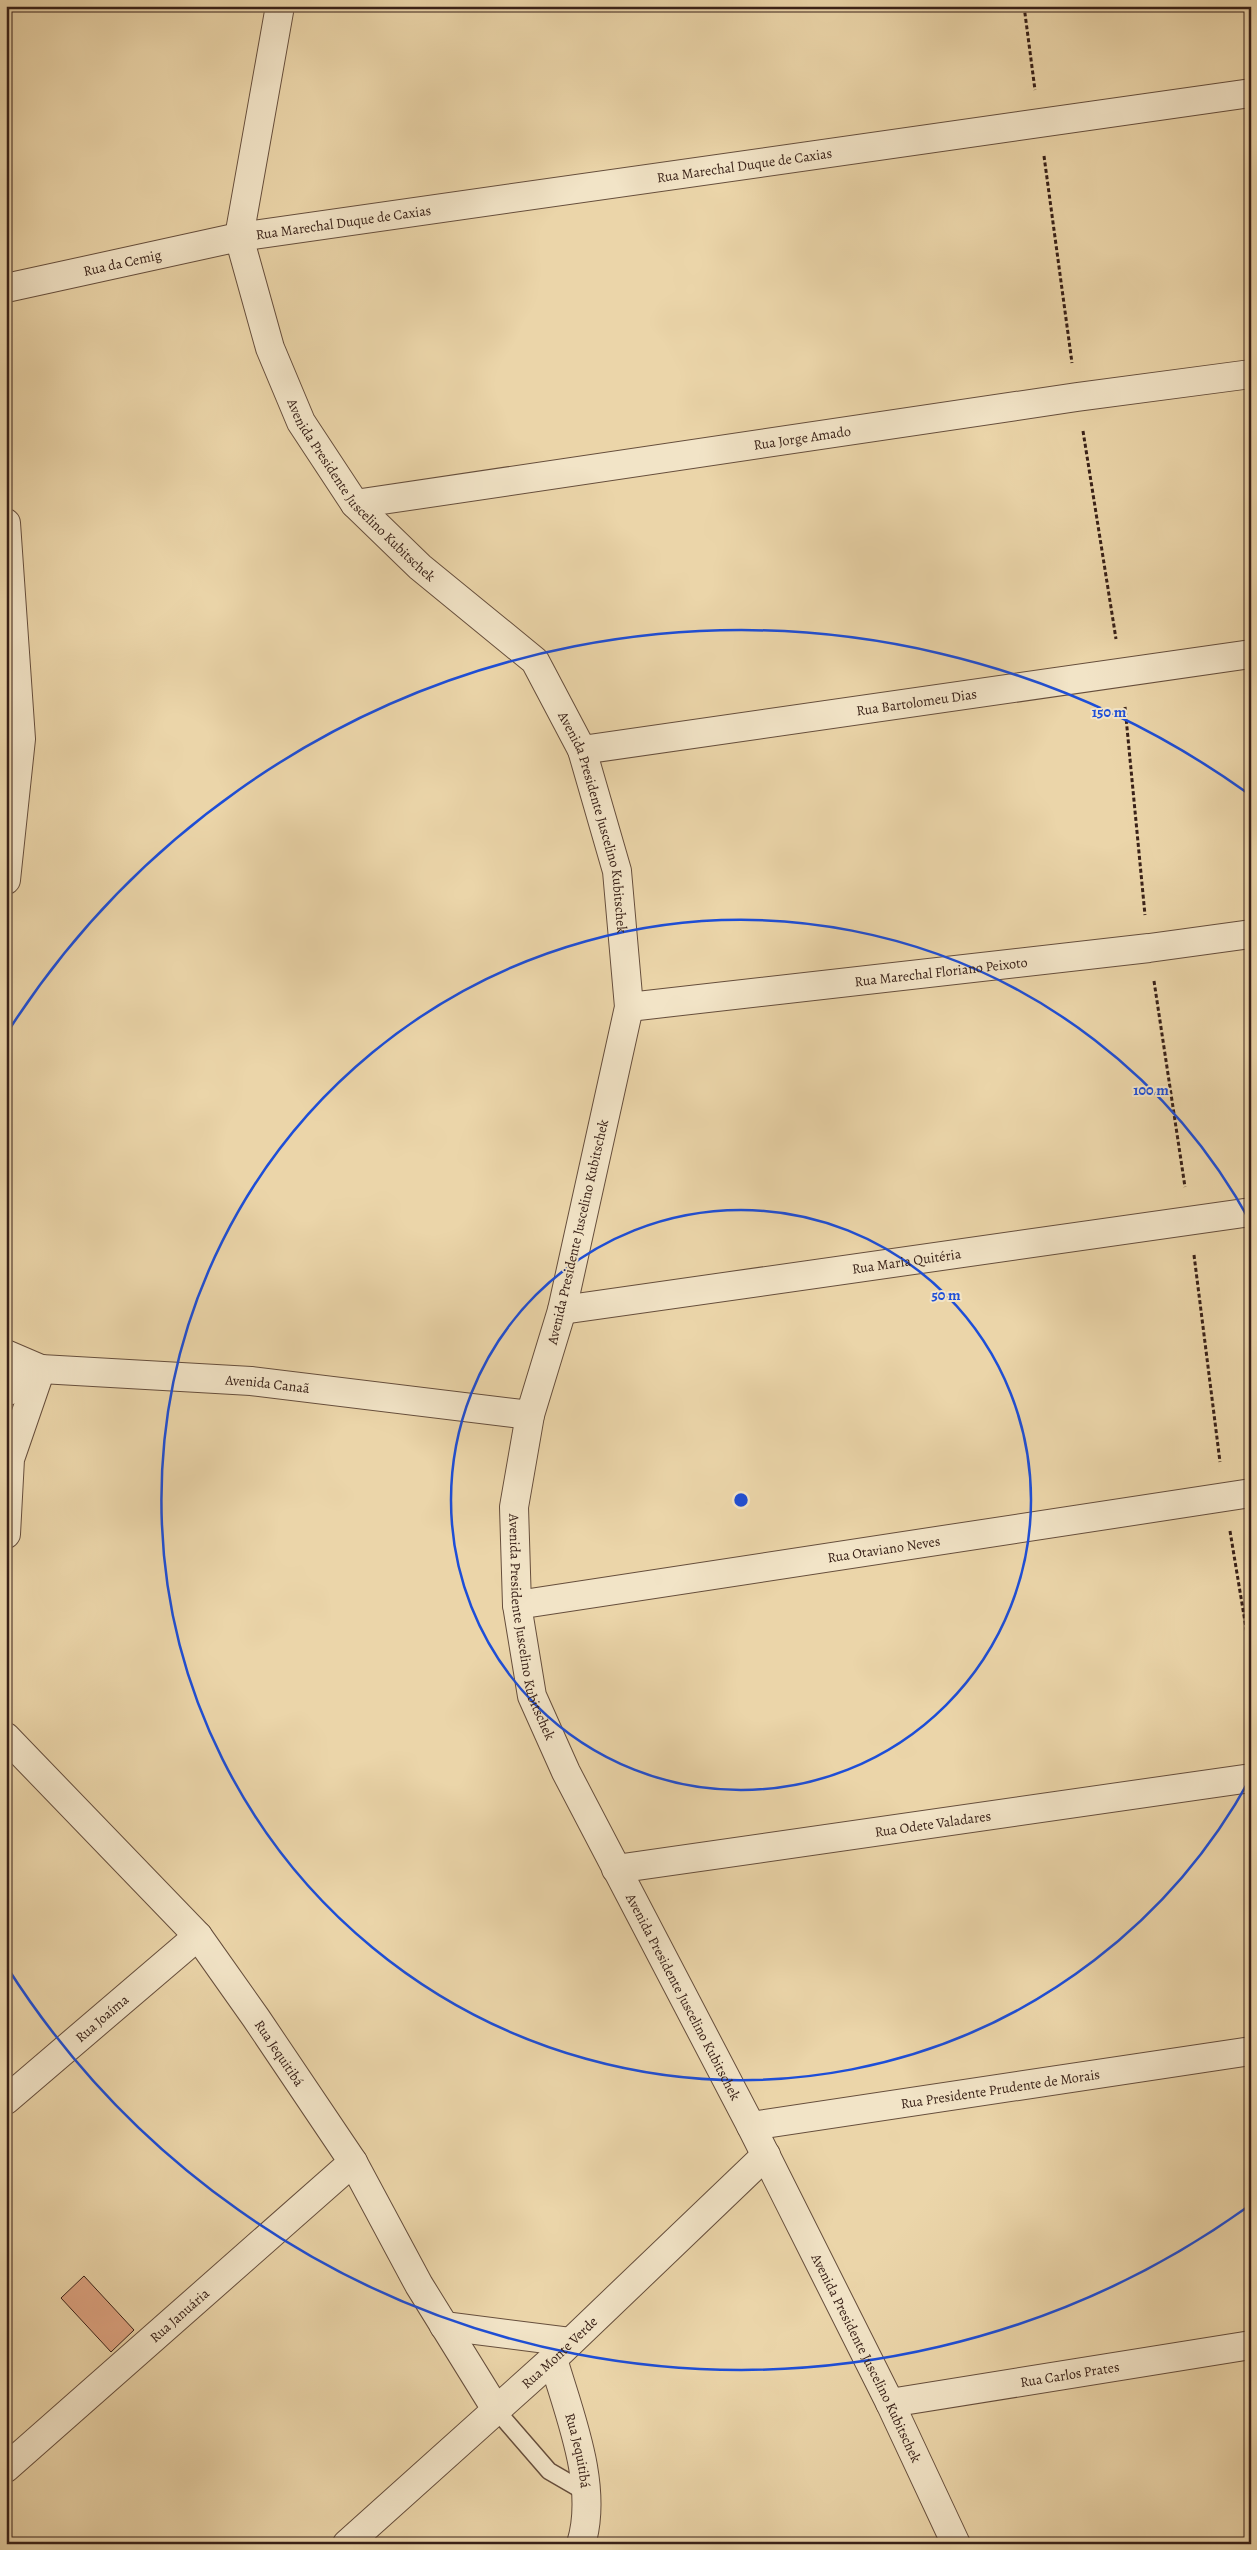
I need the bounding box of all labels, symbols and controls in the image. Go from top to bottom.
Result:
street label: Rua Marechal Duque de Caxias [655,143,833,187]
street label: Rua Marechal Duque de Caxias [255,200,432,244]
street label: Rua da Cemig [82,245,163,280]
street label: Avenida Presidente Juscelino Kubitschek [282,395,440,586]
street label: Rua Jorge Amado [752,421,852,454]
street label: Rua Bartolomeu Dias [855,684,978,720]
text: 150 m [1092,702,1127,722]
street label: Avenida Presidente Juscelino Kubitschek [553,707,632,934]
street label: Rua Marechal Floriano Peixoto [853,952,1029,991]
text: 100 m [1133,1080,1169,1100]
street label: Avenida Presidente Juscelino Kubitschek [543,1118,613,1347]
street label: Rua Maria Quitéria [851,1244,963,1278]
text: 50 m [931,1285,961,1305]
street label: Avenida Canaã [224,1370,311,1398]
centre of rings [732,1491,750,1509]
street label: Avenida Presidente Juscelino Kubitschek [505,1512,560,1743]
street label: Rua Otaviano Neves [826,1531,941,1567]
street label: Rua Odete Valadares [873,1806,992,1841]
street label: Avenida Presidente Juscelino Kubitschek [621,1889,745,2103]
street label: Rua Joaíma [71,1990,133,2046]
street label: Rua Jequitibá [250,2016,309,2090]
street label: Rua Presidente Prudente de Morais [899,2064,1101,2113]
street label: Avenida Presidente Juscelino Kubitschek [806,2249,926,2466]
street label: Rua Januária [145,2284,213,2347]
street label: Rua Monte Verde [517,2312,601,2393]
street label: Rua Carlos Prates [1019,2357,1121,2391]
street label: Rua Jequitibá [561,2411,595,2489]

